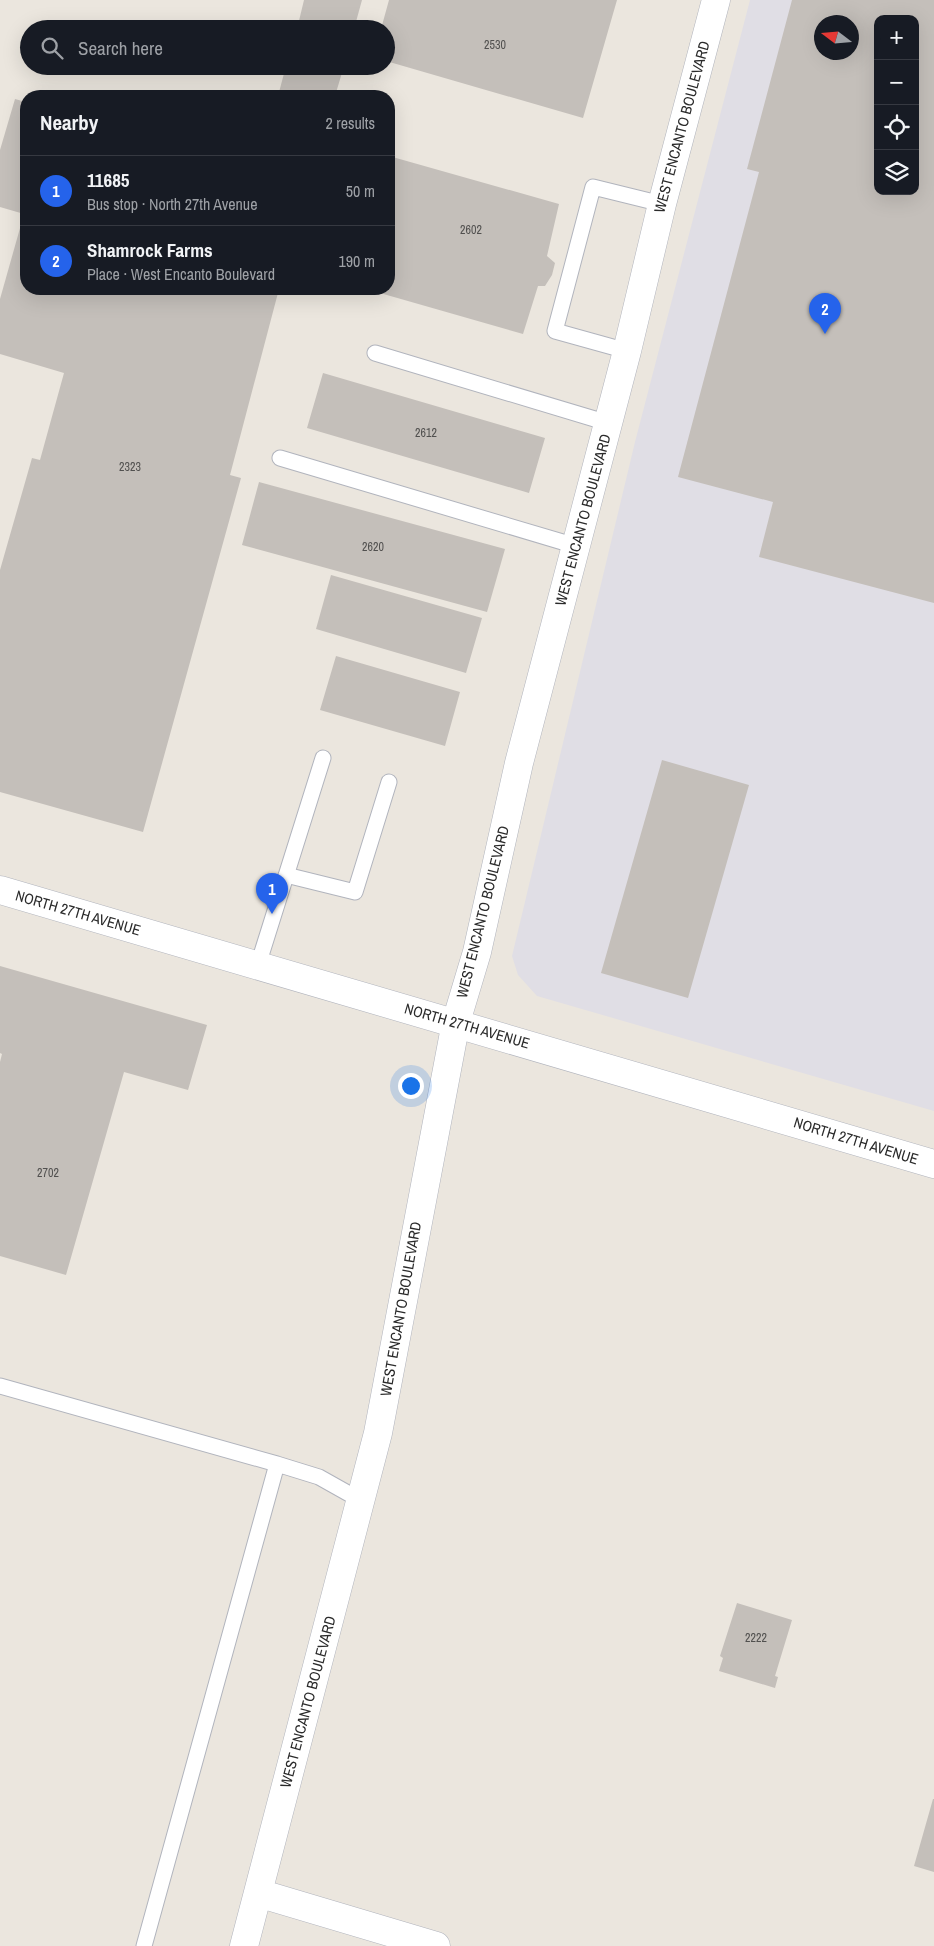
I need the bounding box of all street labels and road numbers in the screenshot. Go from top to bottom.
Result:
street label: WEST ENCANTO BOULEVARD [648,39,715,215]
street label: WEST ENCANTO BOULEVARD [549,432,616,608]
street label: WEST ENCANTO BOULEVARD [451,823,514,1000]
street label: NORTH 27TH AVENUE [13,885,143,940]
street label: NORTH 27TH AVENUE [402,998,532,1053]
street label: NORTH 27TH AVENUE [791,1112,921,1169]
street label: WEST ENCANTO BOULEVARD [375,1220,426,1398]
street label: WEST ENCANTO BOULEVARD [274,1614,341,1790]

